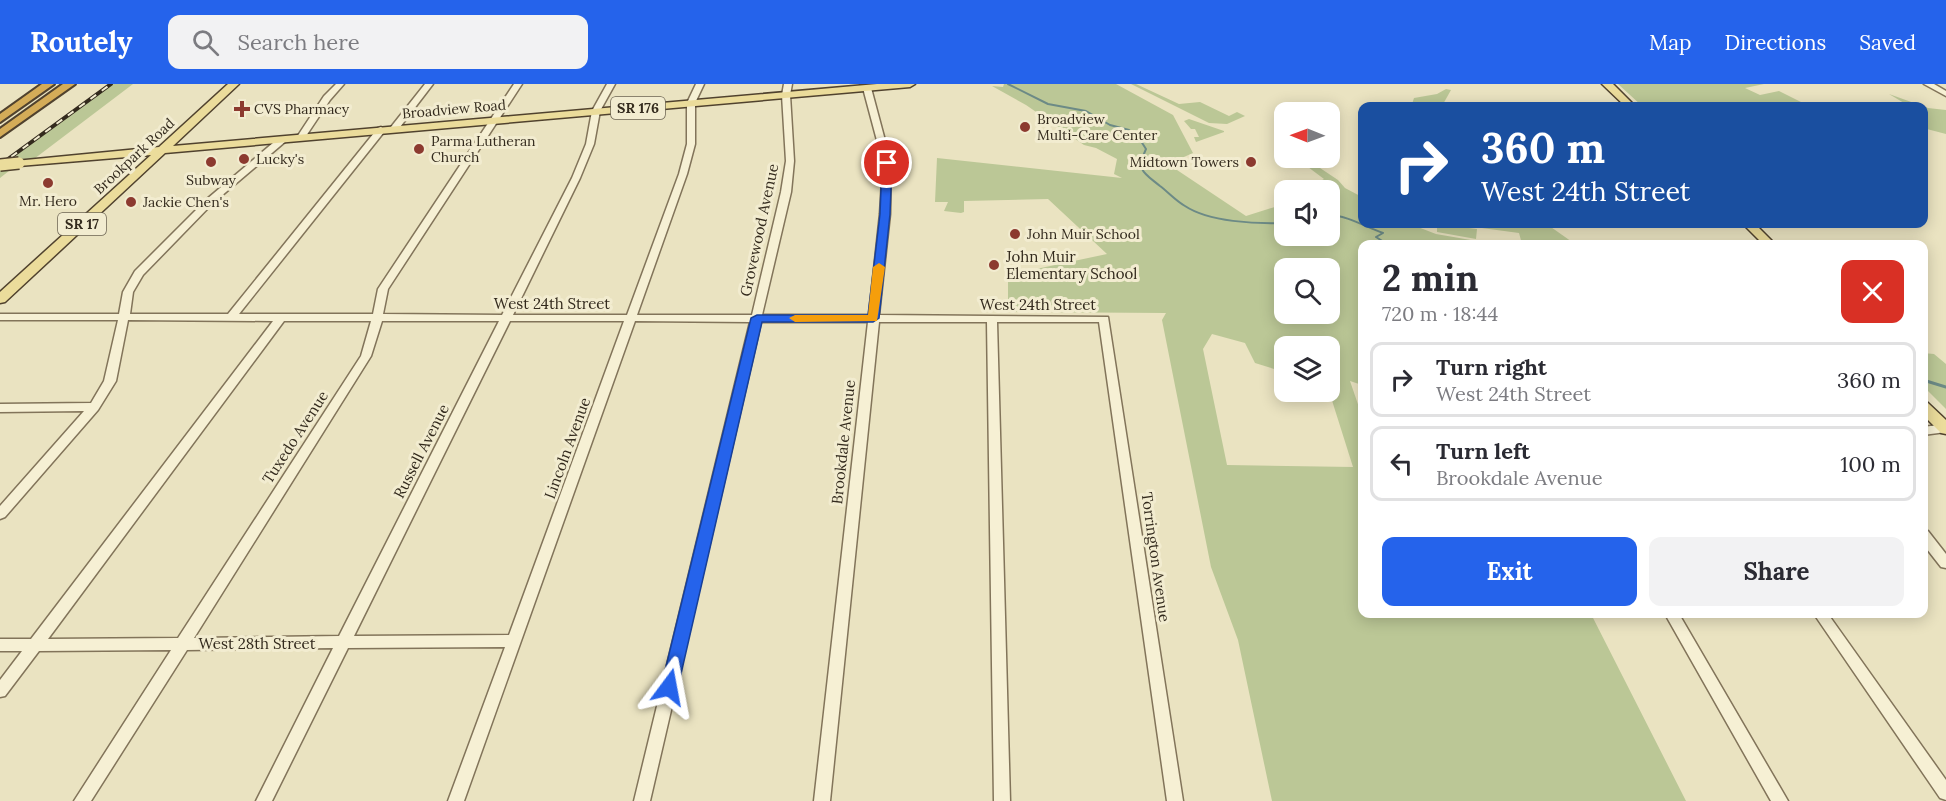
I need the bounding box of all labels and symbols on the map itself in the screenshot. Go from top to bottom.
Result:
street label: Broadview Road [401,95,507,123]
road number: SR 176 [611,97,665,119]
place label: CVS Pharmacy [254,100,350,118]
marker: CVS Pharmacy [235,102,249,116]
north arrow [1274,102,1340,168]
place label: Broadview Multi-Care Center [1037,110,1157,144]
street label: Brookpark Road [90,114,178,198]
marker: Broadview Multi-Care Center [1018,120,1032,134]
place label: Parma Lutheran Church [431,132,536,166]
pin [861,137,912,188]
marker: Parma Lutheran Church [412,142,426,156]
place label: Lucky's [256,150,304,168]
marker: Lucky's [237,152,251,166]
place label: Midtown Towers [1130,153,1239,171]
marker: Subway [204,155,218,169]
marker: Midtown Towers [1244,155,1258,169]
street label: Grovewood Avenue [736,162,782,298]
place label: Subway [186,171,237,189]
marker: Mr. Hero [41,176,55,190]
place label: Mr. Hero [19,192,77,210]
place label: Jackie Chen's [142,193,229,211]
marker: Jackie Chen's [124,195,138,209]
road number: SR 17 [58,213,106,235]
place label: John Muir School [1026,225,1140,243]
marker: John Muir School [1008,227,1022,241]
place label: John Muir Elementary School [1005,247,1137,283]
marker: John Muir Elementary School [987,258,1001,272]
street label: West 24th Street [494,294,610,313]
street label: West 24th Street [980,295,1096,314]
street label: Brookdale Avenue [827,379,859,505]
street label: Tuxedo Avenue [258,387,332,487]
street label: Lincoln Avenue [540,395,594,501]
street label: Russell Avenue [389,401,453,501]
street label: Torrington Avenue [1137,491,1175,623]
street label: West 28th Street [199,634,316,653]
position arrow [637,655,701,719]

